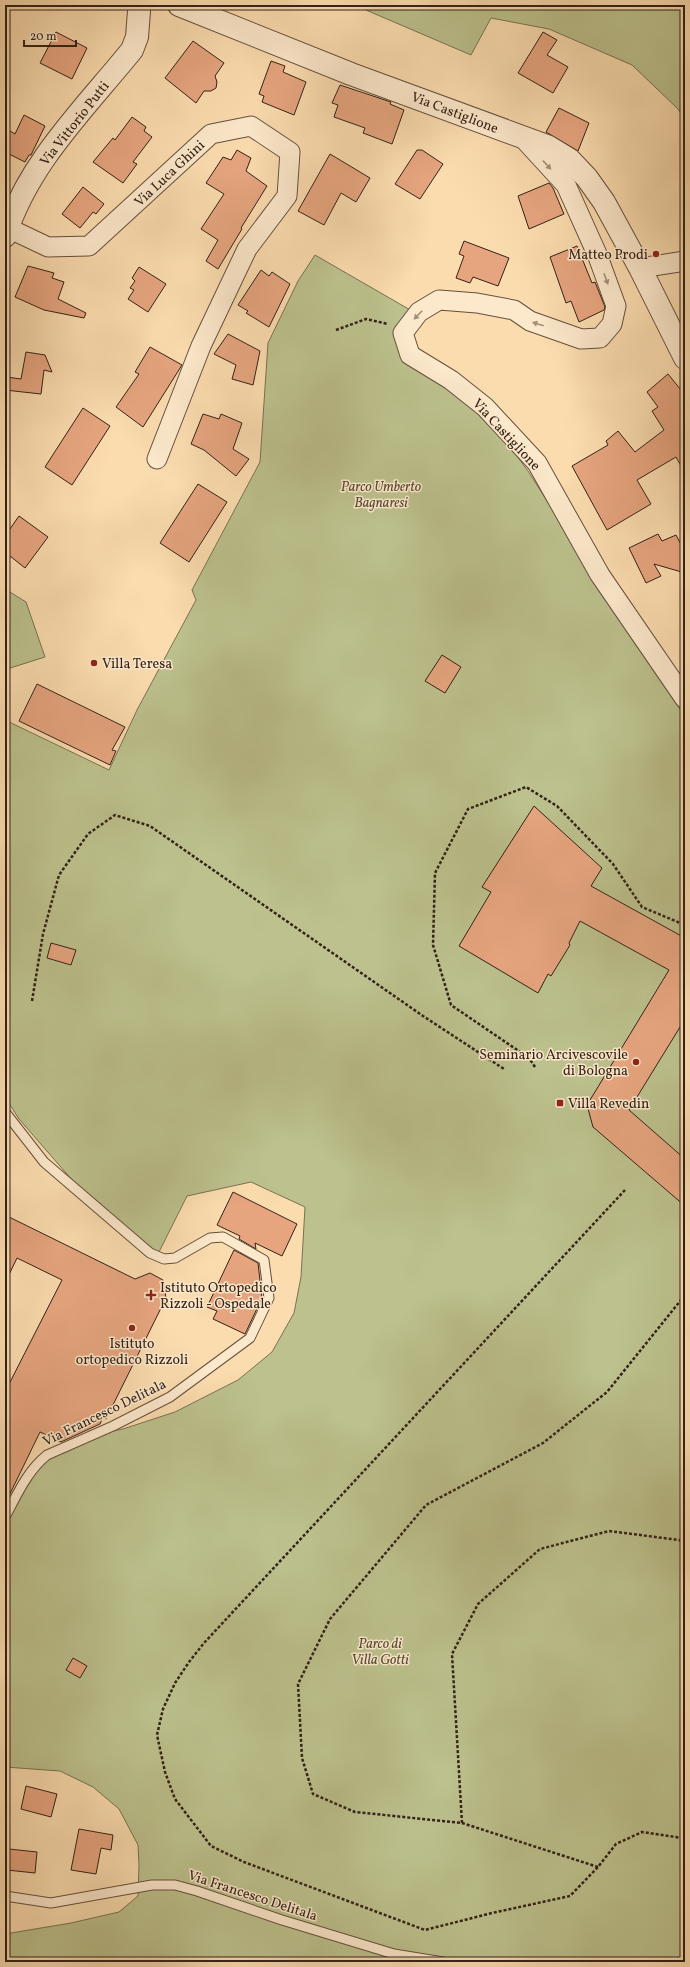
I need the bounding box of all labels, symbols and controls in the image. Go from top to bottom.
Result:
scale bar [24,22,76,48]
text: 20 m [30,29,57,45]
street label: Via Vittorio Putti [36,78,114,170]
street label: Via Castiglione [408,88,501,139]
street label: Via Luca Ghini [131,136,209,212]
one-way arrow [542,160,552,170]
place label: Matteo Prodi [568,246,648,265]
marker: Matteo Prodi [651,249,661,259]
one-way arrow [604,273,610,285]
one-way arrow [413,310,423,320]
one-way arrow [532,321,544,327]
street label: Via Castiglione [468,395,545,475]
park label: Parco Umberto Bagnaresi [341,478,422,513]
place label: Villa Teresa [102,655,172,674]
marker: Villa Teresa [89,658,99,668]
place label: Seminario Arcivescovile di Bologna [479,1046,628,1081]
marker: Seminario Arcivescovile di Bologna [631,1057,641,1067]
place label: Villa Revedin [568,1095,649,1114]
marker: Villa Revedin [555,1098,565,1108]
place label: Istituto Ortopedico Rizzoli - Ospedale [160,1279,277,1314]
marker: Istituto Ortopedico Rizzoli - Ospedale [145,1289,157,1301]
marker: Istituto ortopedico Rizzoli [127,1323,137,1333]
place label: Istituto ortopedico Rizzoli [76,1335,188,1370]
street label: Via Francesco Delitala [40,1375,170,1452]
park label: Parco di Villa Gotti [351,1635,409,1670]
street label: Via Francesco Delitala [185,1866,320,1926]

